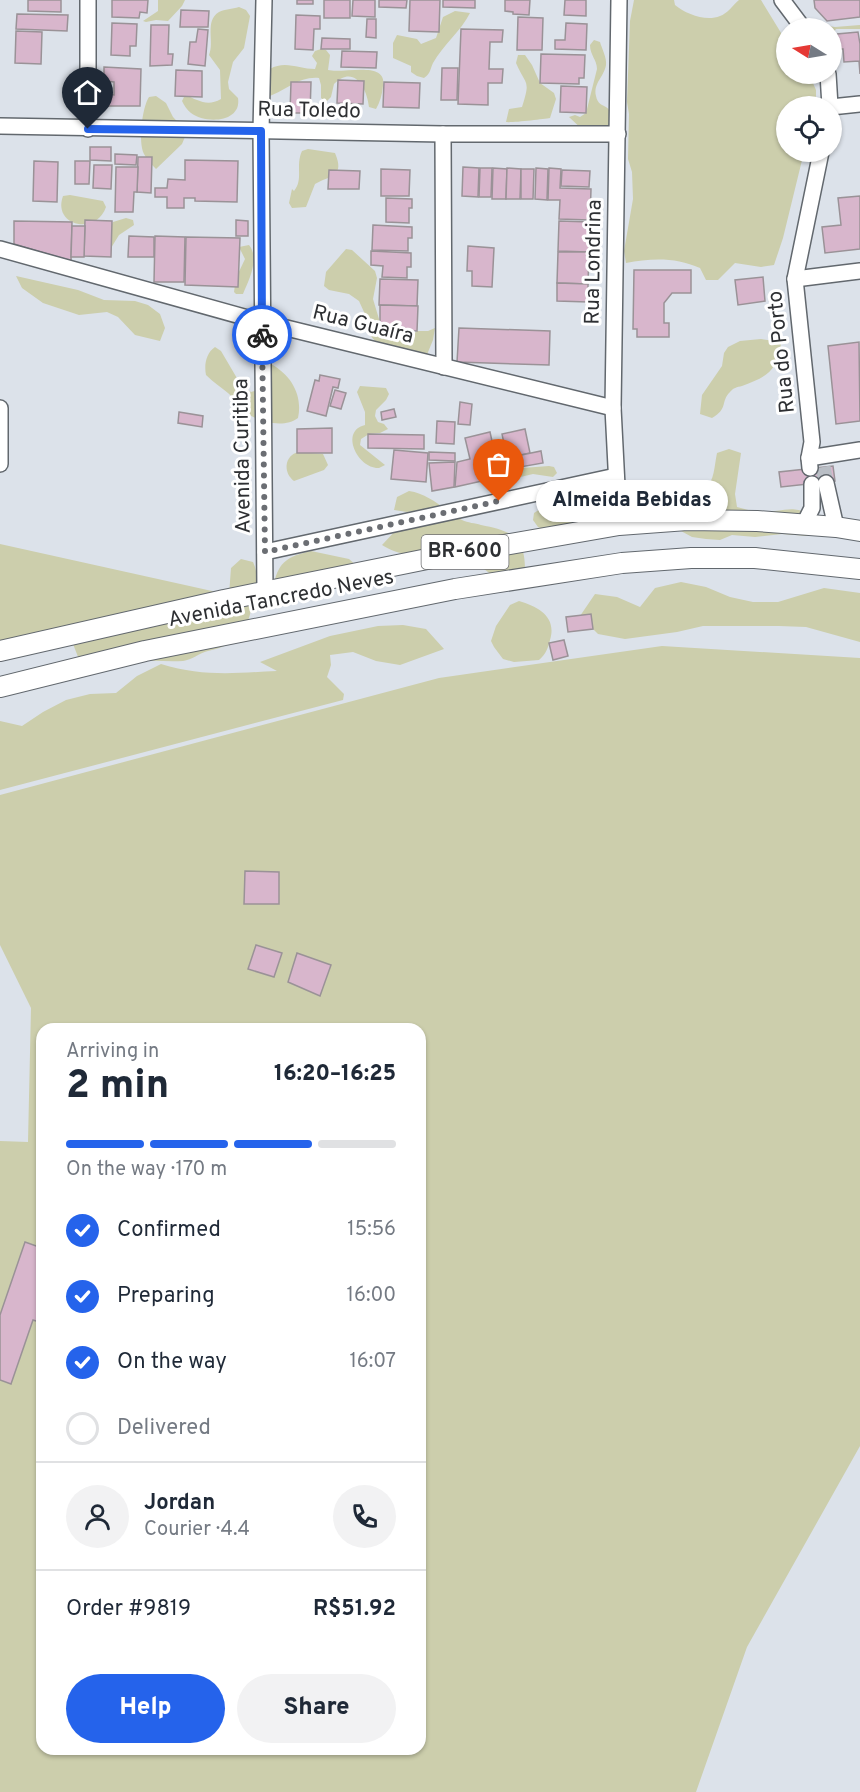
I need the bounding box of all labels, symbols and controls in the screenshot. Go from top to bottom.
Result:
north arrow [776,18,842,84]
map controls [776,18,842,162]
pin [62,67,113,129]
icon: home [71,76,104,109]
button: locate [776,96,842,162]
street label: Rua Toledo [257,97,361,125]
street label: Rua Londrina [579,199,609,325]
street label: Rua do Porto [762,289,802,415]
street label: Rua Guaíra [310,299,416,351]
courier [232,305,292,365]
icon: bike [246,319,279,352]
street label: Avenida Curitiba [228,378,258,534]
pin [473,439,524,501]
icon: bag [482,448,515,481]
callout: Almeida Bebidas [535,480,727,522]
text: Almeida Bebidas [552,488,712,514]
road number: BR-600 [422,535,508,569]
street label: Avenida Tancredo Neves [166,564,396,634]
text: Arriving in [66,1039,159,1065]
text: 16:20–16:25 [274,1061,396,1088]
text: 2 min [66,1063,169,1112]
text: On the way · 170 m [66,1157,227,1183]
icon: check [66,1214,99,1247]
text: Confirmed [117,1217,221,1244]
text: 15:56 [347,1217,396,1243]
icon: check [66,1280,99,1313]
text: Preparing [117,1283,215,1310]
text: 16:00 [347,1283,396,1309]
icon: check [66,1346,99,1379]
text: On the way [117,1349,227,1376]
text: 16:07 [349,1349,396,1375]
text: Delivered [117,1415,211,1442]
button: person [66,1485,129,1548]
button: phone [333,1485,396,1548]
text: Jordan [144,1490,215,1517]
text: Courier · 4.4 [144,1517,250,1543]
text: Order #9819 [66,1596,191,1623]
text: R$51.92 [313,1596,396,1623]
button: Help [66,1674,225,1743]
button: Share [237,1674,396,1743]

